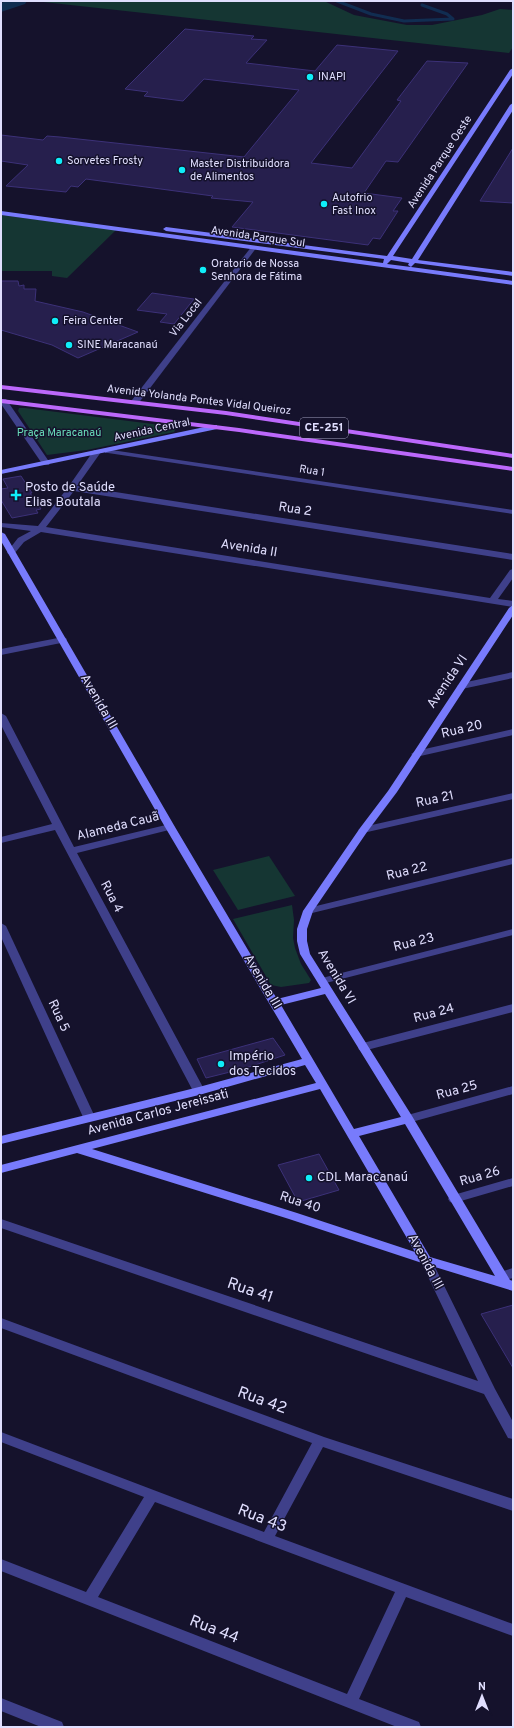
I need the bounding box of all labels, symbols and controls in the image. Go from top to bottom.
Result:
place label: INAPI [318,70,346,84]
marker: INAPI [305,72,315,82]
street label: Avenida Parque Oeste [405,113,475,211]
place label: Sorvetes Frosty [67,154,143,168]
marker: Sorvetes Frosty [54,156,64,166]
place label: Master Distribuidora de Alimentos [190,157,290,184]
marker: Master Distribuidora de Alimentos [177,165,187,175]
place label: Autofrio Fast Inox [332,191,376,218]
marker: Autofrio Fast Inox [319,199,329,209]
street label: Avenida Parque Sul [210,223,306,251]
place label: Oratorio de Nossa Senhora de Fátima [211,257,302,284]
marker: Oratorio de Nossa Senhora de Fátima [198,265,208,275]
street label: Via Local [167,296,205,340]
place label: Feira Center [63,314,124,328]
marker: Feira Center [50,316,60,326]
place label: SINE Maracanaú [77,338,158,352]
marker: SINE Maracanaú [64,340,74,350]
street label: Avenida Yolanda Pontes Vidal Queiroz [106,382,292,418]
street label: Avenida Central [113,415,191,445]
road number: CE-251 [300,418,348,438]
park label: Praça Maracanaú [17,426,101,440]
street label: Rua 1 [298,462,326,480]
place label: Posto de Saúde Elias Boutala [25,480,115,511]
marker: Posto de Saúde Elias Boutala [10,489,22,501]
street label: Rua 2 [277,499,313,521]
street label: Avenida II [220,537,278,561]
street label: Avenida VI [424,652,472,712]
street label: Avenida III [76,672,120,732]
street label: Rua 20 [440,717,484,743]
street label: Rua 21 [414,788,456,812]
street label: Alameda Cauã [75,809,161,845]
street label: Rua 22 [385,859,429,885]
street label: Rua 4 [96,878,126,916]
street label: Rua 23 [392,930,436,956]
street label: Avenida VI [313,947,359,1007]
street label: Avenida III [240,952,284,1012]
street label: Rua 5 [44,997,72,1035]
street label: Rua 24 [412,1001,456,1027]
place label: Império dos Tecidos [229,1049,296,1080]
marker: Império dos Tecidos [216,1059,226,1069]
street label: Rua 25 [435,1078,479,1104]
street label: Avenida Carlos Jereissati [86,1086,230,1140]
street label: Rua 26 [458,1164,502,1190]
place label: CDL Maracanaú [317,1170,408,1186]
marker: CDL Maracanaú [304,1173,314,1183]
street label: Rua 40 [277,1189,323,1217]
street label: Avenida III [404,1231,446,1293]
street label: Rua 41 [224,1274,276,1308]
street label: Rua 42 [234,1383,290,1419]
street label: Rua 43 [234,1500,290,1538]
street label: Rua 44 [186,1611,242,1649]
north arrow [462,1676,502,1716]
text: N [478,1680,486,1694]

